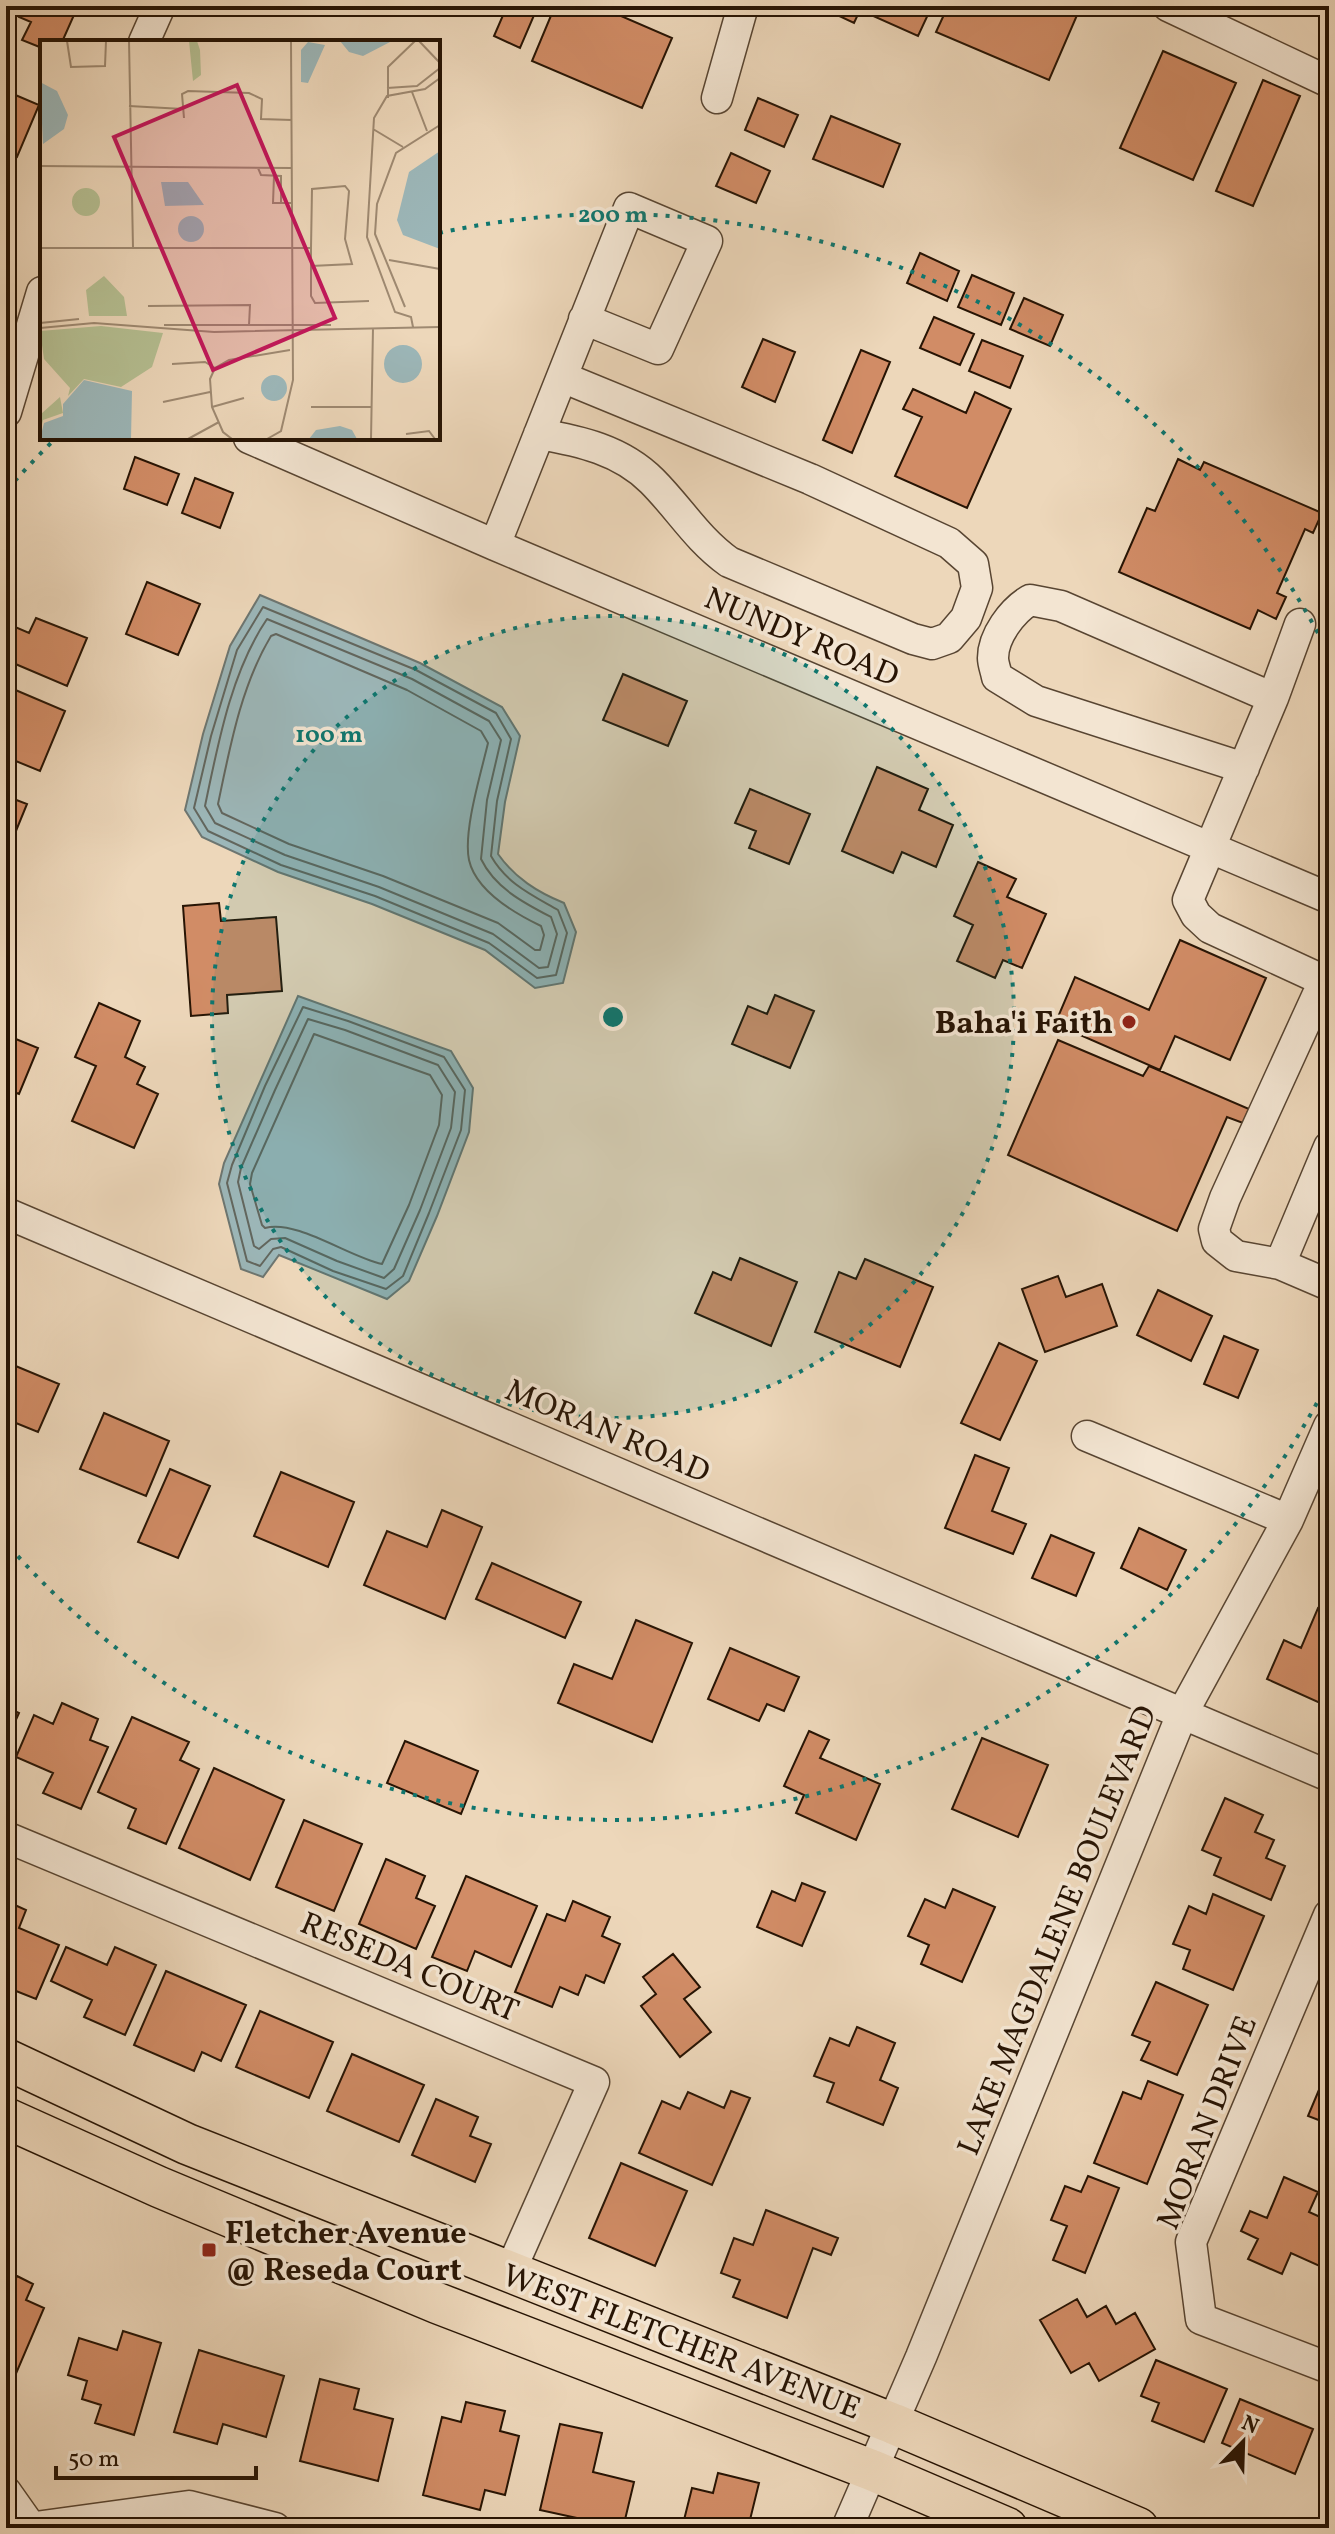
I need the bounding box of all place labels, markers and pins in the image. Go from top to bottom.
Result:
centre of rings [599,1003,627,1031]
place label: Baha'i Faith [935,1003,1113,1047]
marker: Baha'i Faith [1120,1013,1138,1031]
place label: Fletcher Avenue @ Reseda Court [225,2213,467,2294]
marker: Fletcher Avenue @ Reseda Court [200,2241,218,2259]

